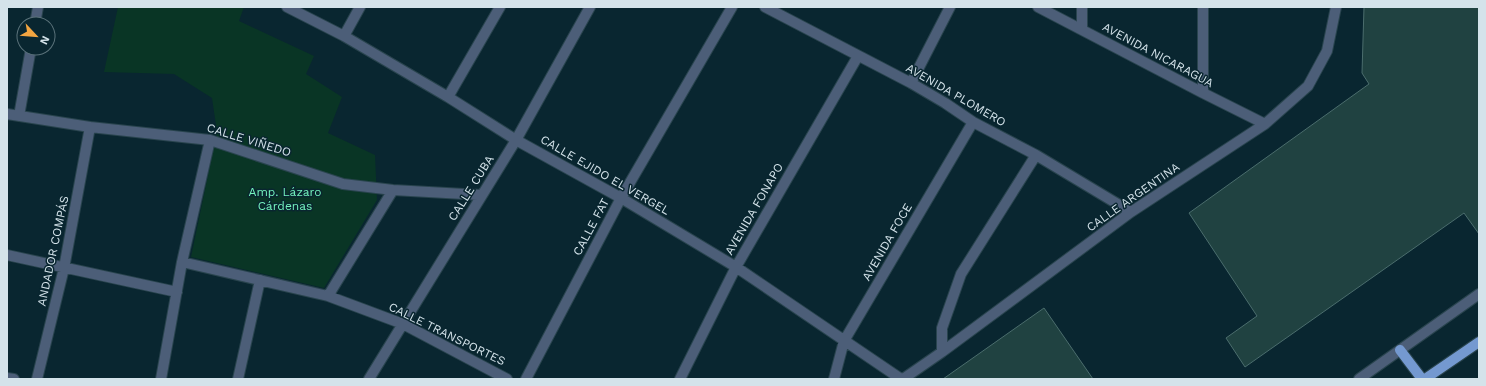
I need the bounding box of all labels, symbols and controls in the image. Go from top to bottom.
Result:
north arrow [16,16,56,56]
street label: AVENIDA NICARAGUA [1100,20,1216,90]
text: N [37,34,52,47]
street label: AVENIDA PLOMERO [904,61,1008,129]
street label: CALLE VIÑEDO [205,121,293,159]
street label: CALLE EJIDO EL VERGEL [538,132,672,218]
street label: CALLE CUBA [445,153,497,223]
street label: AVENIDA FONAPO [722,160,786,258]
street label: CALLE ARGENTINA [1084,160,1182,234]
park label: Amp. Lázaro Cárdenas [249,185,322,213]
street label: ANDADOR COMPÁS [34,195,72,307]
street label: CALLE FAT [570,196,612,258]
street label: AVENIDA FOCE [859,201,915,283]
street label: CALLE TRANSPORTES [386,300,508,368]

